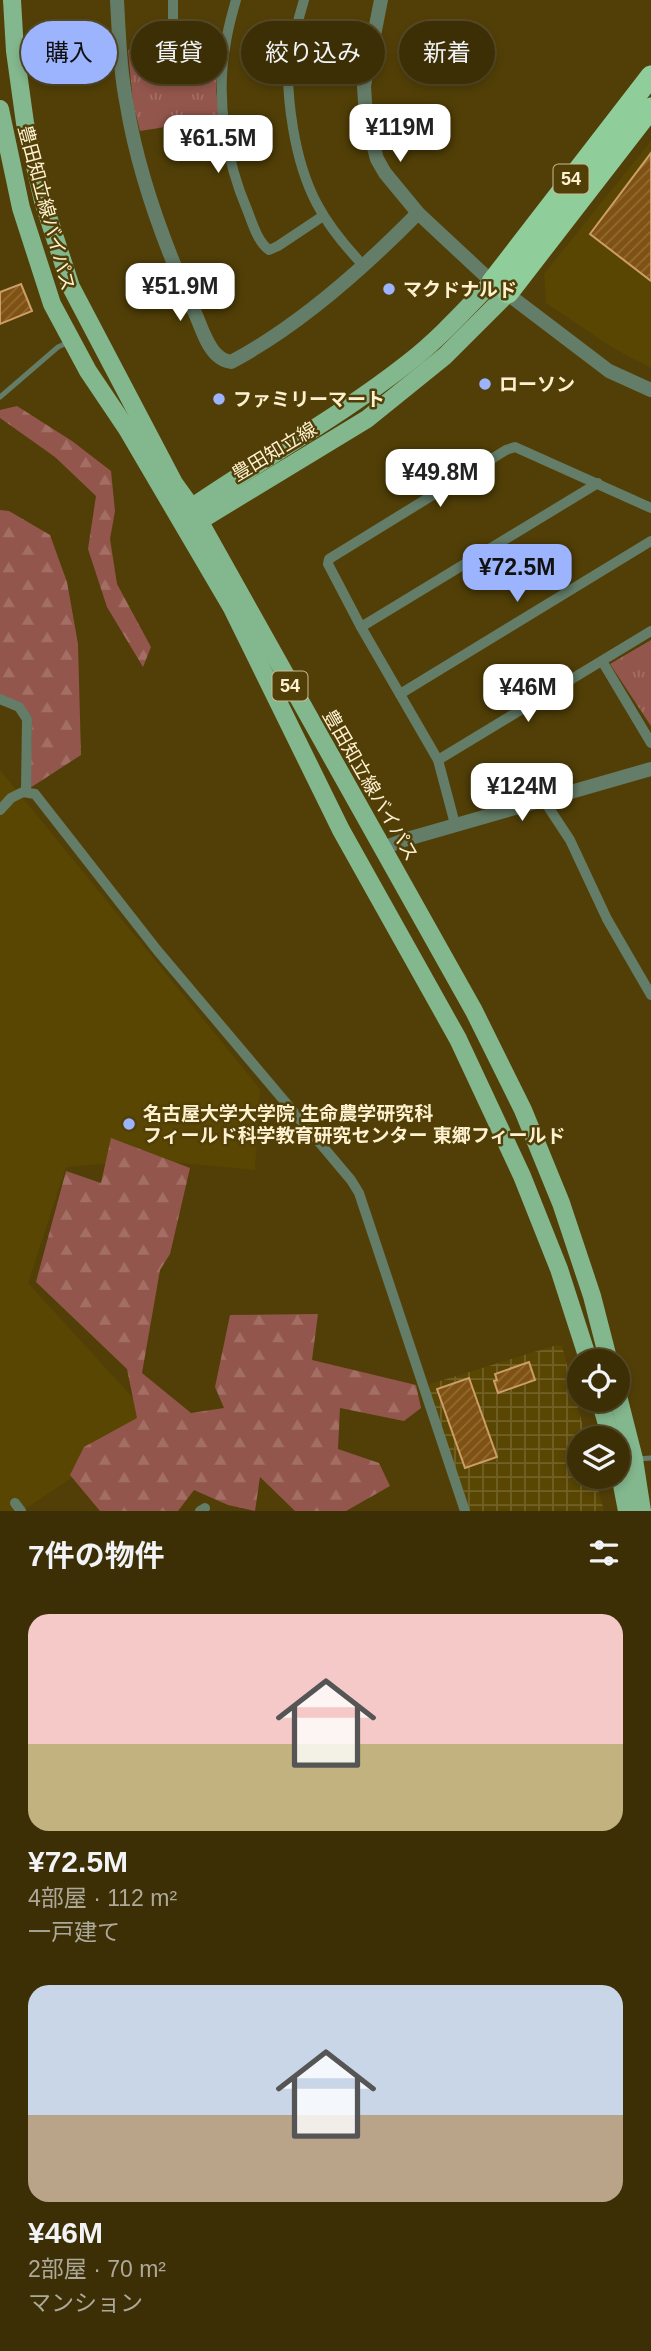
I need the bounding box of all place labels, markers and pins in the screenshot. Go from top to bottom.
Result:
pin: ¥119M [351,104,449,164]
pin: ¥61.5M [161,116,275,175]
pin: ¥51.9M [123,264,237,323]
place label: マクドナルド [403,279,517,300]
marker: マクドナルド [381,281,397,297]
place label: ローソン [499,374,575,395]
marker: ローソン [477,376,493,392]
place label: ファミリーマート [233,389,385,410]
marker: ファミリーマート [211,391,227,407]
pin: ¥49.8M [383,449,497,509]
pin: ¥72.5M [460,544,574,604]
pin: ¥46M [487,664,569,724]
pin: ¥124M [473,764,571,823]
place label: 名古屋大学大学院 生命農学研究科 フィールド科学教育研究センター 東郷フィールド [143,1103,566,1146]
marker: 名古屋大学大学院 生命農学研究科 フィールド科学教育研究センター 東郷フィールド [121,1116,137,1132]

